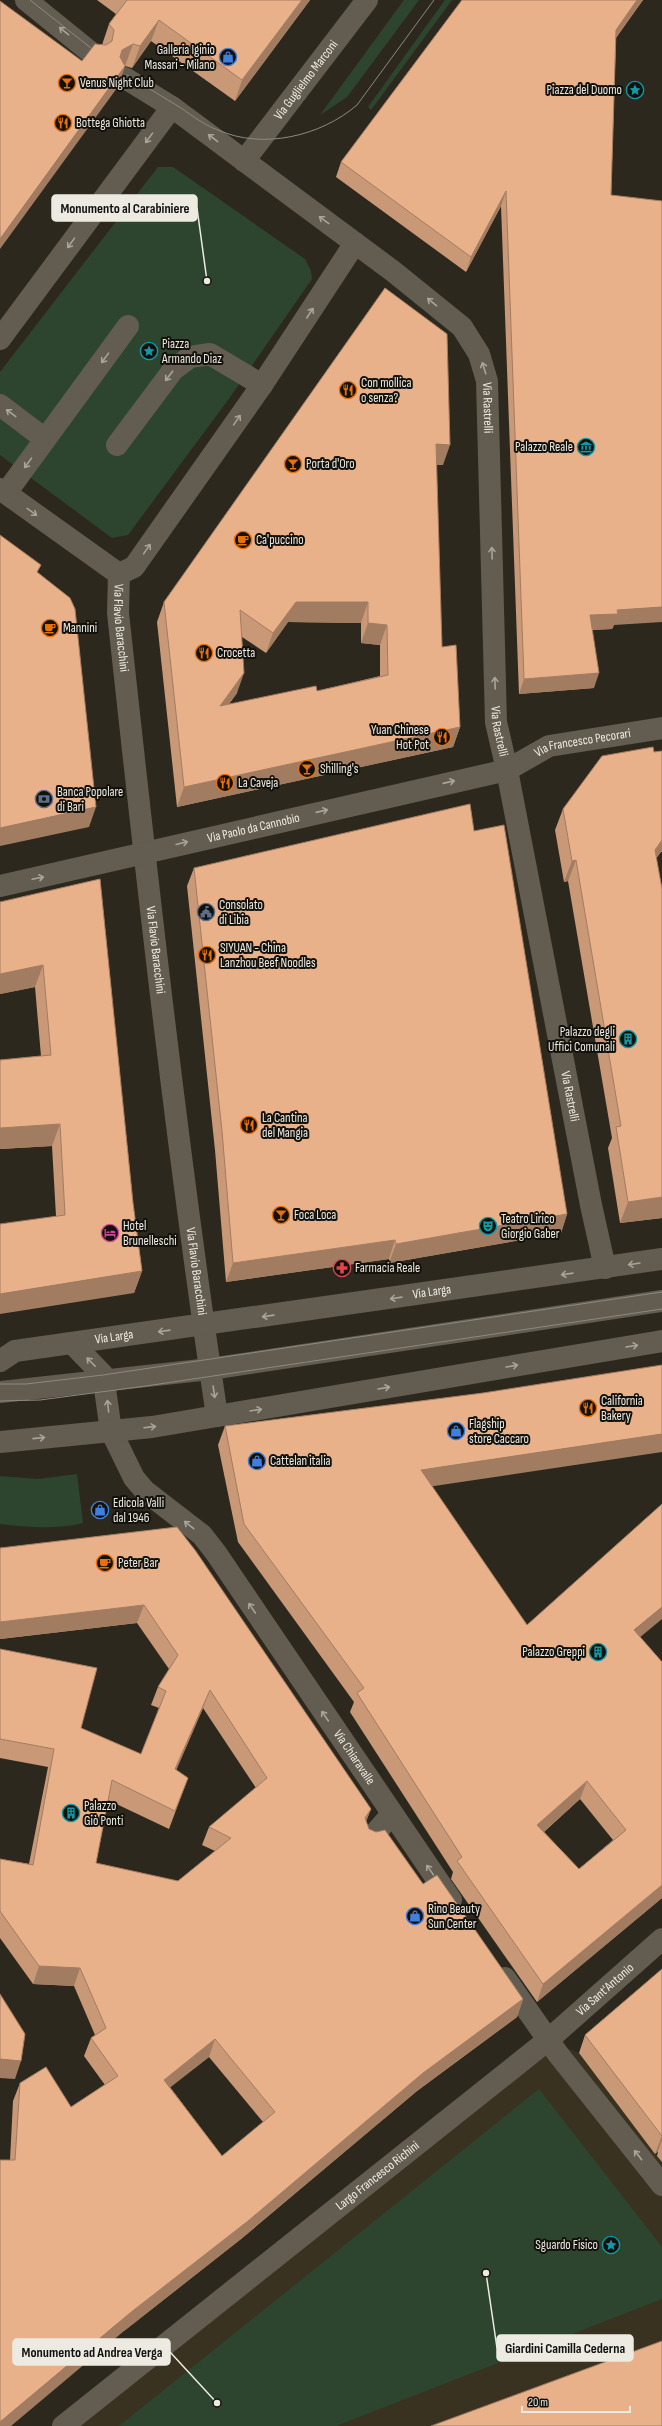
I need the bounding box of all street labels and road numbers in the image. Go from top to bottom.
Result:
street label: Via Guglielmo Marconi [270,37,341,123]
street label: Via Rastrelli [479,382,496,433]
street label: Via Flavio Baracchini [110,584,132,673]
street label: Via Rastrelli [488,706,512,758]
street label: Via Francesco Pecorari [532,725,632,761]
street label: Via Paolo da Cannobio [206,810,301,846]
street label: Via Flavio Baracchini [143,905,169,995]
street label: Via Rastrelli [557,1070,583,1123]
street label: Via Flavio Baracchini [182,1226,210,1316]
street label: Via Larga [412,1281,452,1302]
street label: Via Larga [94,1326,134,1348]
street label: Via Chiaravalle [330,1727,379,1788]
street label: Via Sant'Antonio [573,1960,637,2019]
street label: Largo Francesco Richini [333,2138,423,2214]

